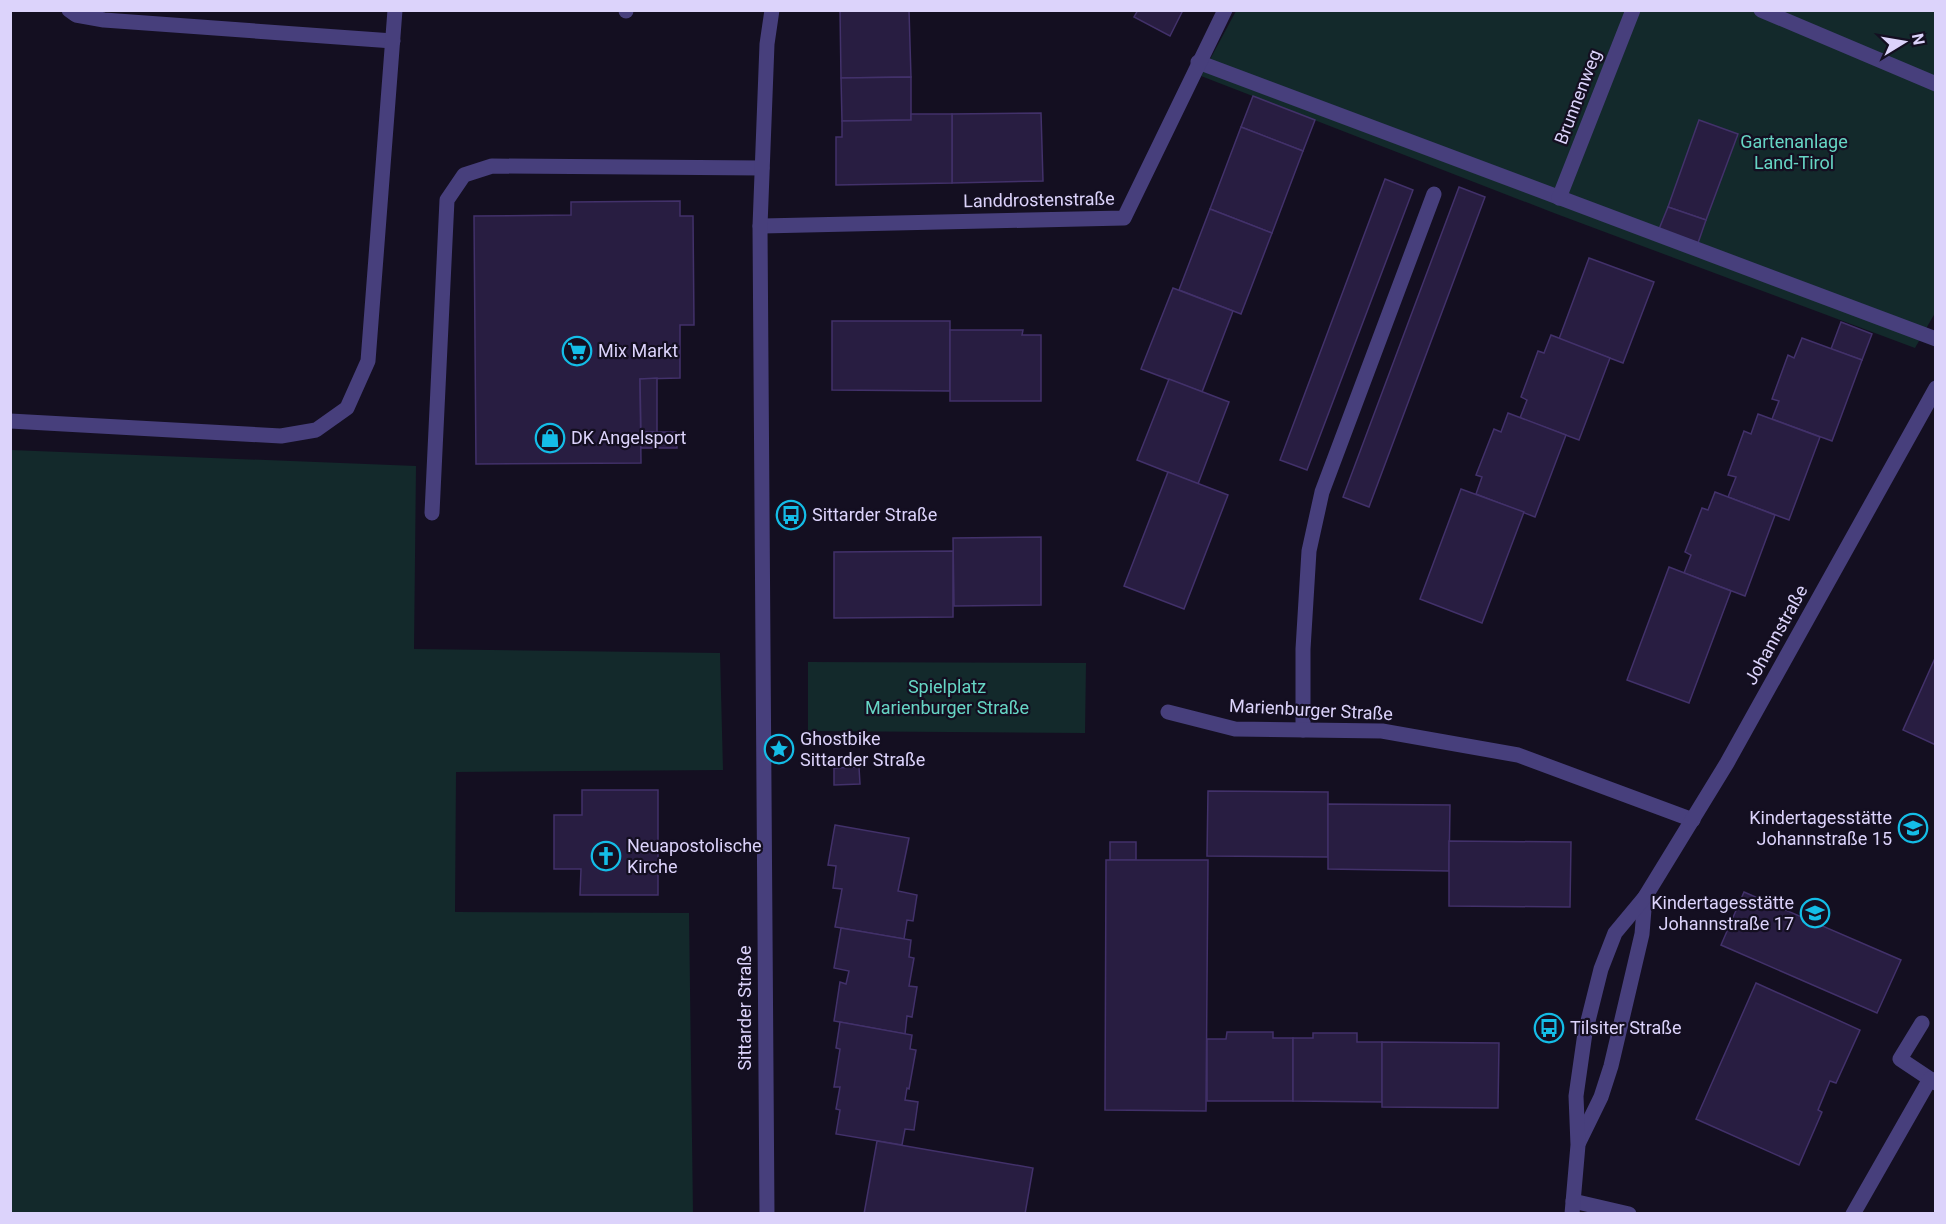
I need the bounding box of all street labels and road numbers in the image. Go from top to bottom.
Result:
street label: Brunnenweg [1550,46,1605,147]
street label: Landdrostenstraße [963,188,1115,211]
street label: Johannstraße [1740,581,1812,688]
street label: Marienburger Straße [1229,695,1393,724]
street label: Sittarder Straße [734,945,755,1071]

